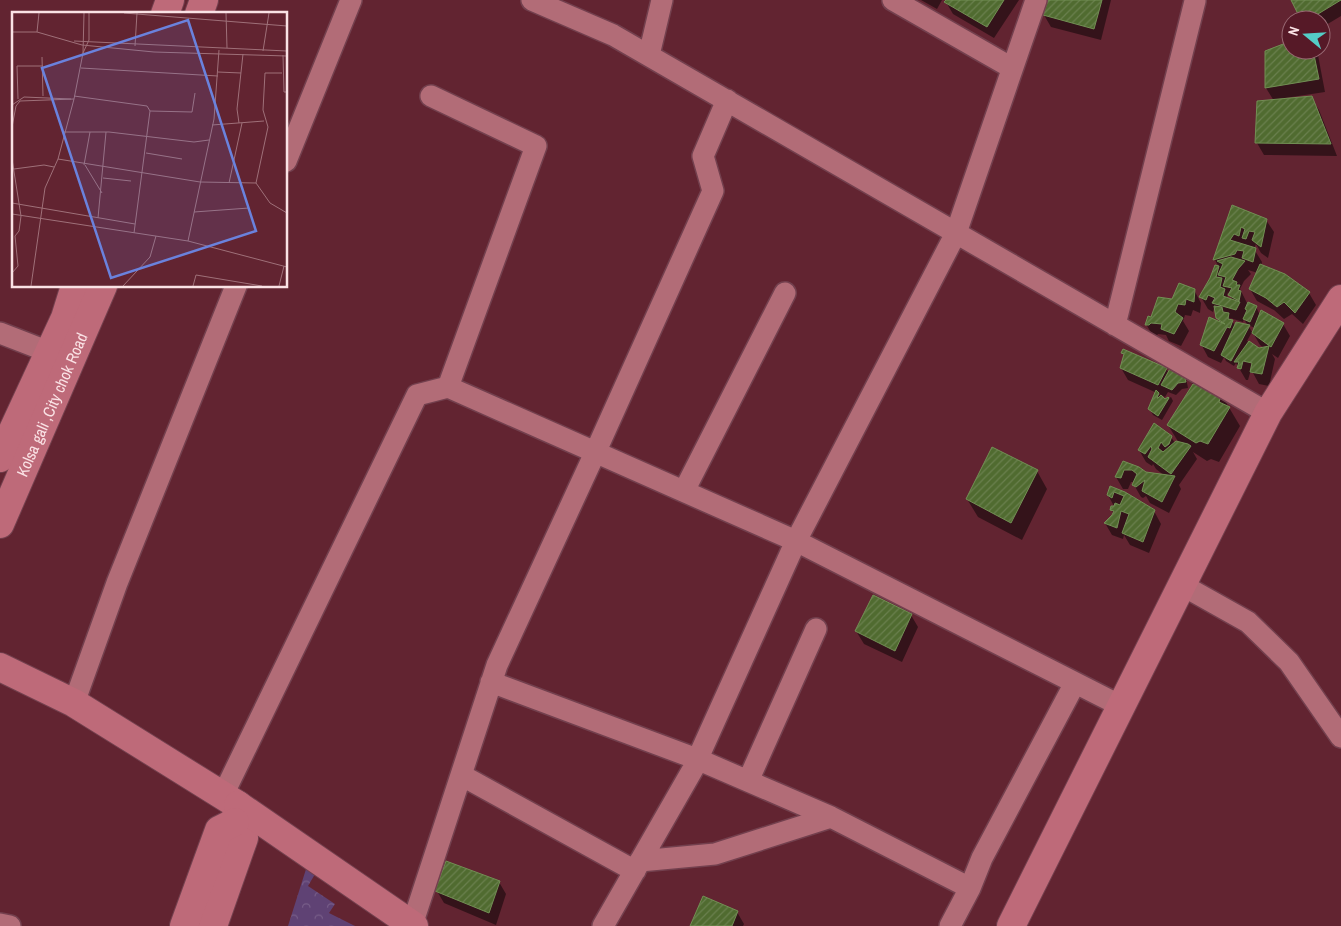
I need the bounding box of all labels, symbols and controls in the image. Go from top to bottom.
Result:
north arrow [1281,10,1331,60]
inset map [12,12,288,288]
text: N [1284,24,1303,38]
street label: Kolsa gali ,City chok Road [11,329,92,480]

